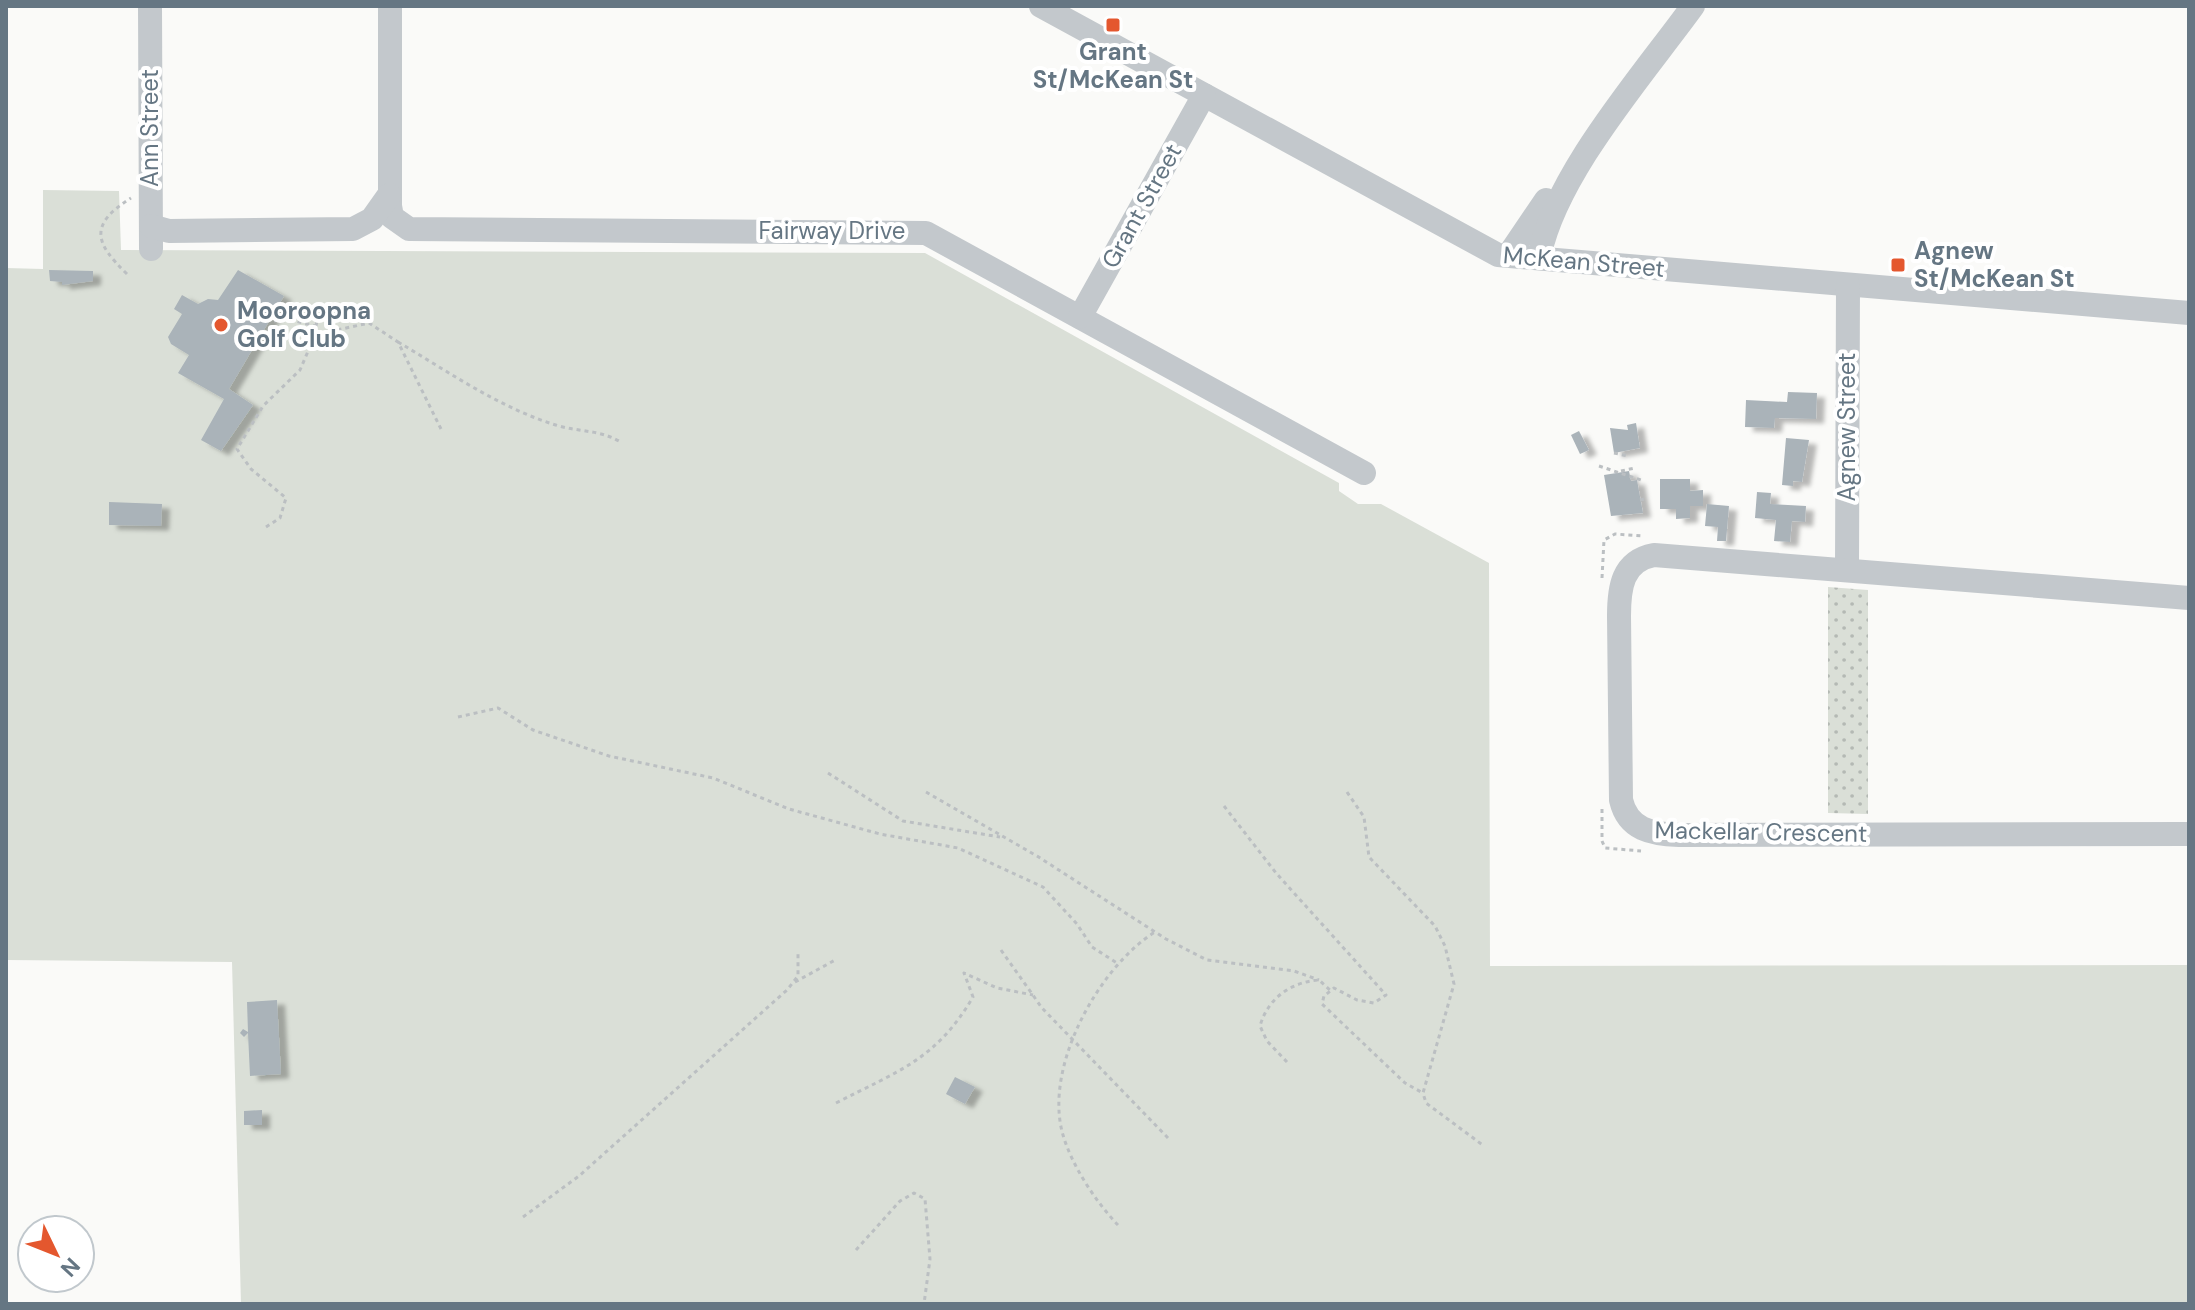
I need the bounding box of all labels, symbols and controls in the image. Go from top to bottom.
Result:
marker: Grant St/McKean St [1104,16,1122,34]
place label: Grant St/McKean St [1033,36,1193,95]
street label: Ann Street [134,69,165,187]
street label: Grant Street [1095,138,1189,273]
street label: Fairway Drive [759,215,905,246]
place label: Agnew St/McKean St [1914,235,2075,294]
street label: McKean Street [1502,239,1666,284]
marker: Agnew St/McKean St [1889,256,1907,274]
place label: Mooroopna Golf Club [237,295,371,354]
marker: Mooroopna Golf Club [212,316,230,334]
street label: Agnew Street [1831,353,1862,501]
street label: Mackellar Crescent [1654,814,1868,849]
north arrow [16,1214,96,1294]
text: N [54,1252,86,1283]

